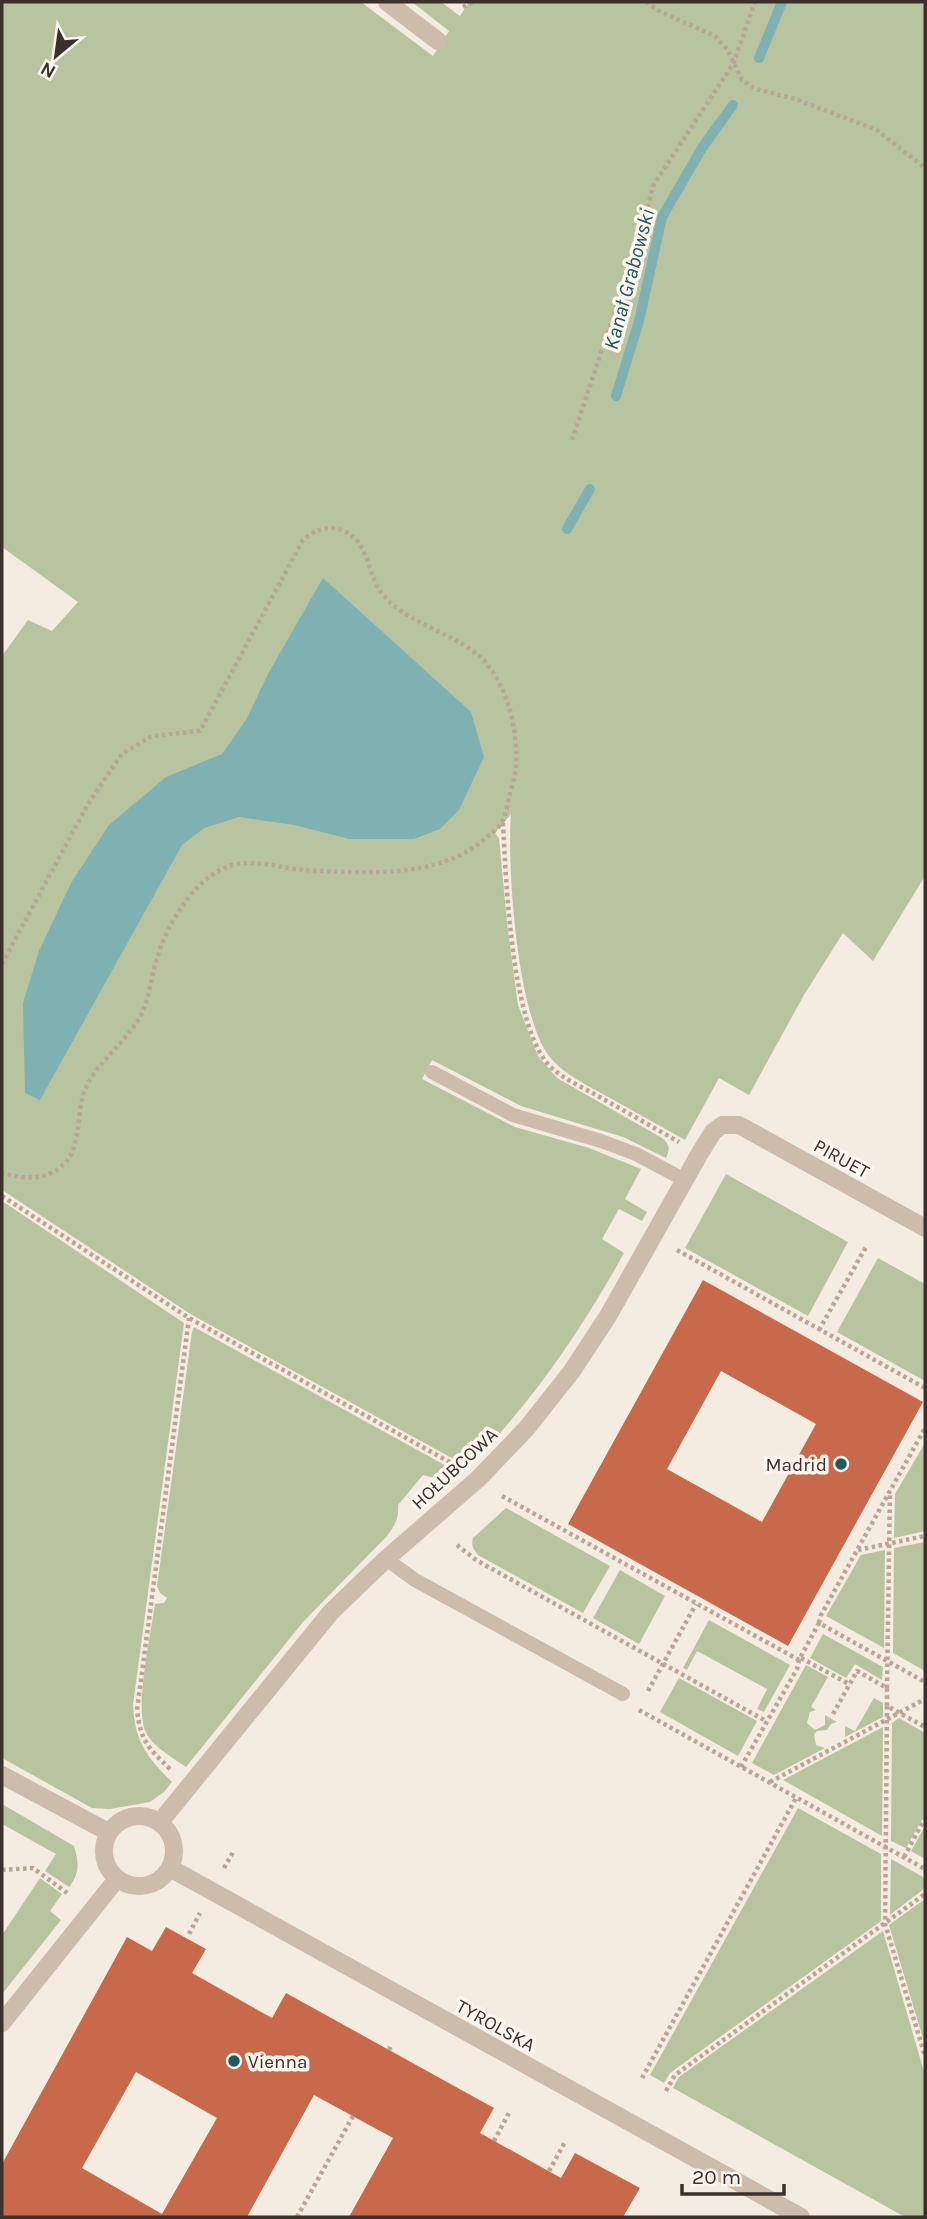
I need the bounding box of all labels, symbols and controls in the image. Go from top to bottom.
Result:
north arrow [21,21,91,91]
text: N [37,57,60,83]
water label: Kanał Grabowski [599,205,659,352]
street label: PIRUET [810,1135,874,1183]
street label: HOŁUBCOWA [407,1423,502,1514]
place label: Madrid [765,1454,827,1476]
marker: Madrid [833,1456,849,1472]
street label: TYROLSKA [452,1995,539,2057]
place label: Vienna [248,2051,308,2073]
marker: Vienna [226,2053,242,2069]
scale bar [682,2152,783,2196]
text: 20 m [692,2165,741,2189]

